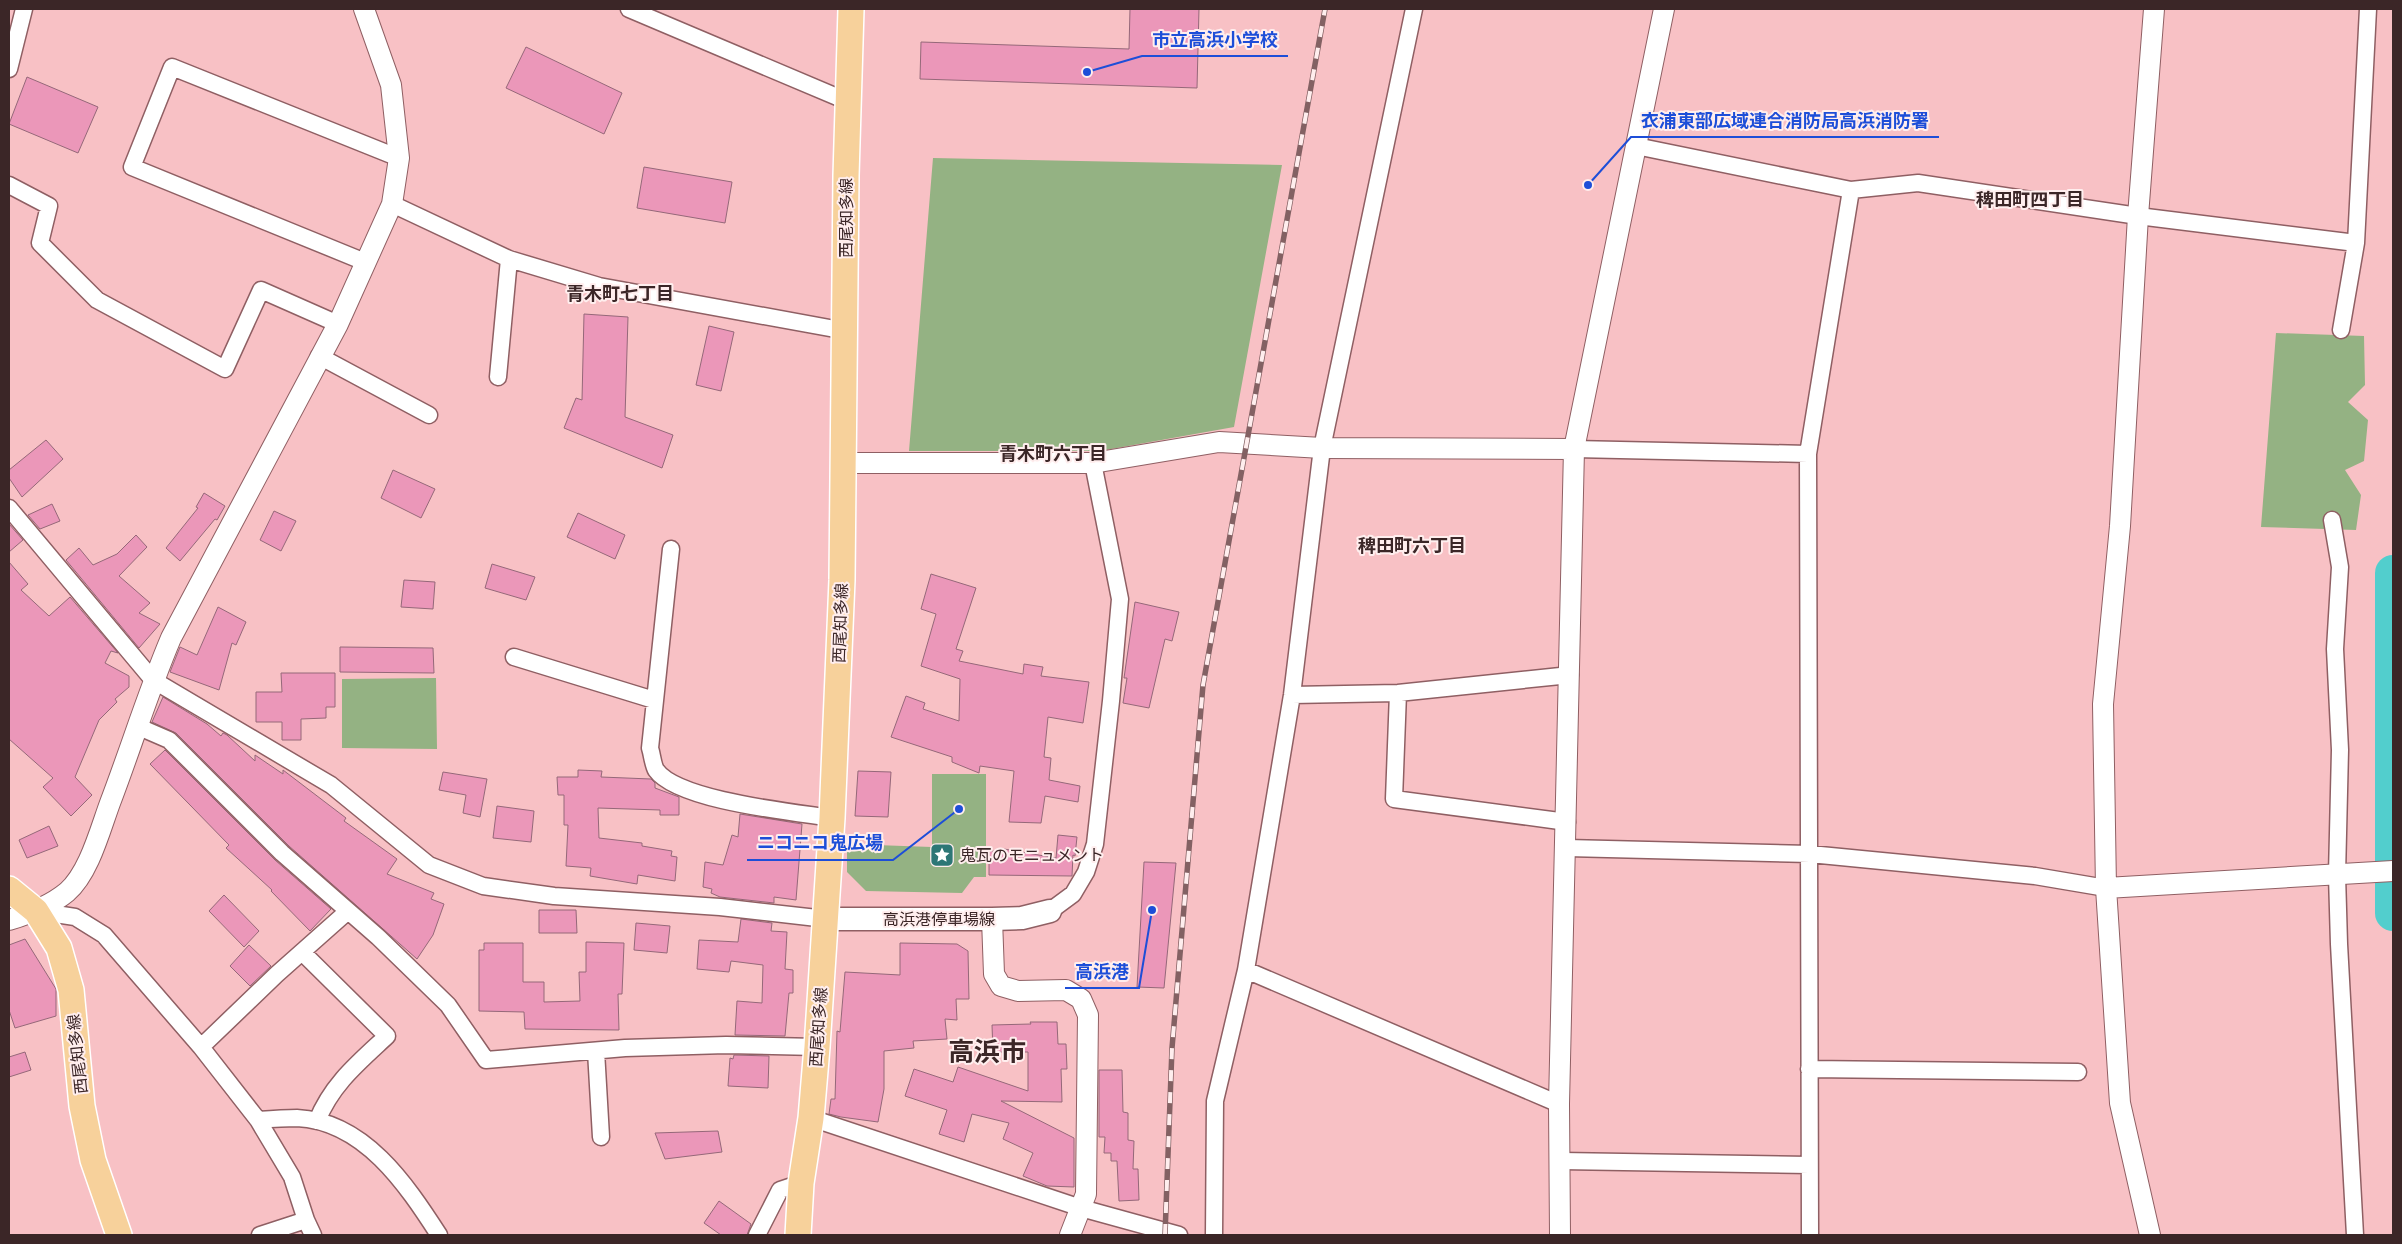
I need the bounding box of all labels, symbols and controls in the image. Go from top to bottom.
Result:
callout: 市立高浜小学校 [1142,23,1288,56]
text: 市立高浜小学校 [1152,28,1278,52]
callout: 衣浦東部広域連合消防局高浜消防署 [1631,104,1939,137]
text: 衣浦東部広域連合消防局高浜消防署 [1641,109,1929,133]
street label: 西尾知多線 [836,178,857,258]
district label: 稗田町四丁目 [1976,188,2084,212]
district label: 青木町七丁目 [566,282,674,306]
district label: 青木町六丁目 [999,442,1107,466]
district label: 稗田町六丁目 [1358,534,1466,558]
street label: 西尾知多線 [829,583,852,663]
callout: ニコニコ鬼広場 [747,827,893,860]
text: ニコニコ鬼広場 [757,831,883,855]
place icon: 鬼瓦のモニュメント [929,842,955,868]
place label: 鬼瓦のモニュメント [960,845,1104,866]
street label: 高浜港停車場線 [883,909,995,930]
callout: 高浜港 [1065,955,1139,988]
text: 高浜港 [1075,960,1129,984]
street label: 西尾知多線 [805,986,832,1068]
street label: 西尾知多線 [63,1013,92,1095]
district label: 高浜市 [948,1035,1026,1069]

